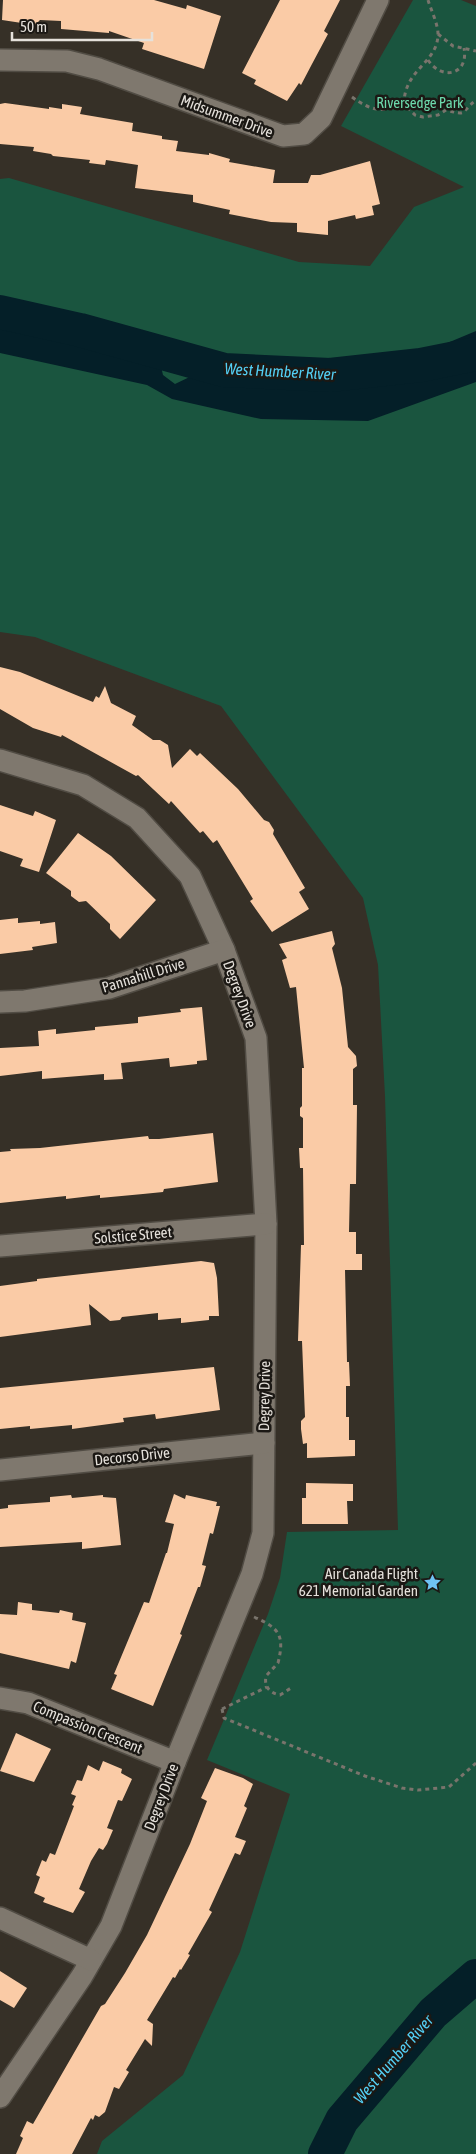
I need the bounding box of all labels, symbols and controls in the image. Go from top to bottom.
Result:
scale bar [12,10,152,42]
text: 50 m [20,18,47,35]
street label: Midsummer Drive [178,91,276,141]
park label: Riversedge Park [376,94,464,111]
water label: West Humber River [224,359,337,383]
street label: Pannahill Drive [100,954,186,996]
street label: Degrey Drive [220,958,260,1030]
street label: Solstice Street [94,1223,172,1247]
street label: Degrey Drive [255,1361,273,1431]
street label: Decorso Drive [93,1444,171,1468]
place label: Air Canada Flight 621 Memorial Garden [299,1565,418,1599]
place icon: Air Canada Flight 621 Memorial Garden [422,1572,442,1592]
street label: Compassion Crescent [31,1697,145,1757]
street label: Degrey Drive [141,1761,182,1833]
water label: West Humber River [350,2010,437,2107]

